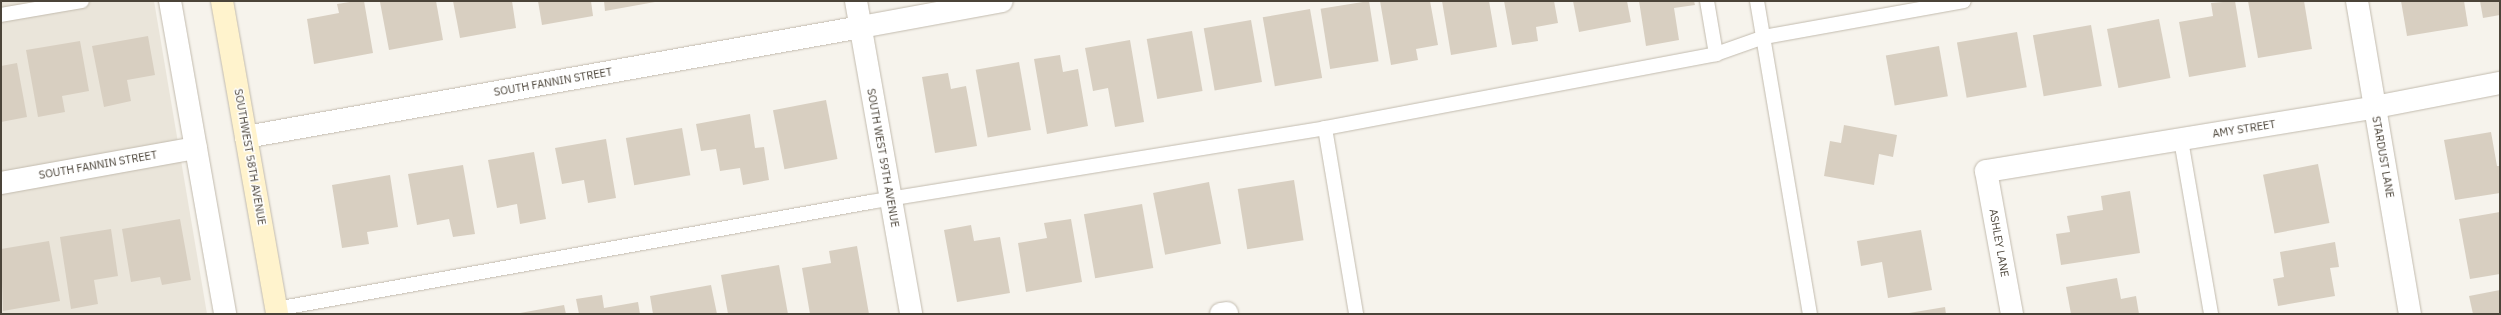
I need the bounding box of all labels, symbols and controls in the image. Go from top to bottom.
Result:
street label: SOUTH FANNIN STREET [493,65,613,99]
street label: SOUTH WEST 59TH AVENUE [864,87,902,229]
street label: SOUTHWEST 58TH AVENUE [231,88,269,226]
street label: STARDUST LANE [2369,115,2397,199]
street label: AMY STREET [2211,117,2277,141]
street label: SOUTH FANNIN STREET [38,148,158,182]
street label: ASHLEY LANE [1987,208,2011,278]

